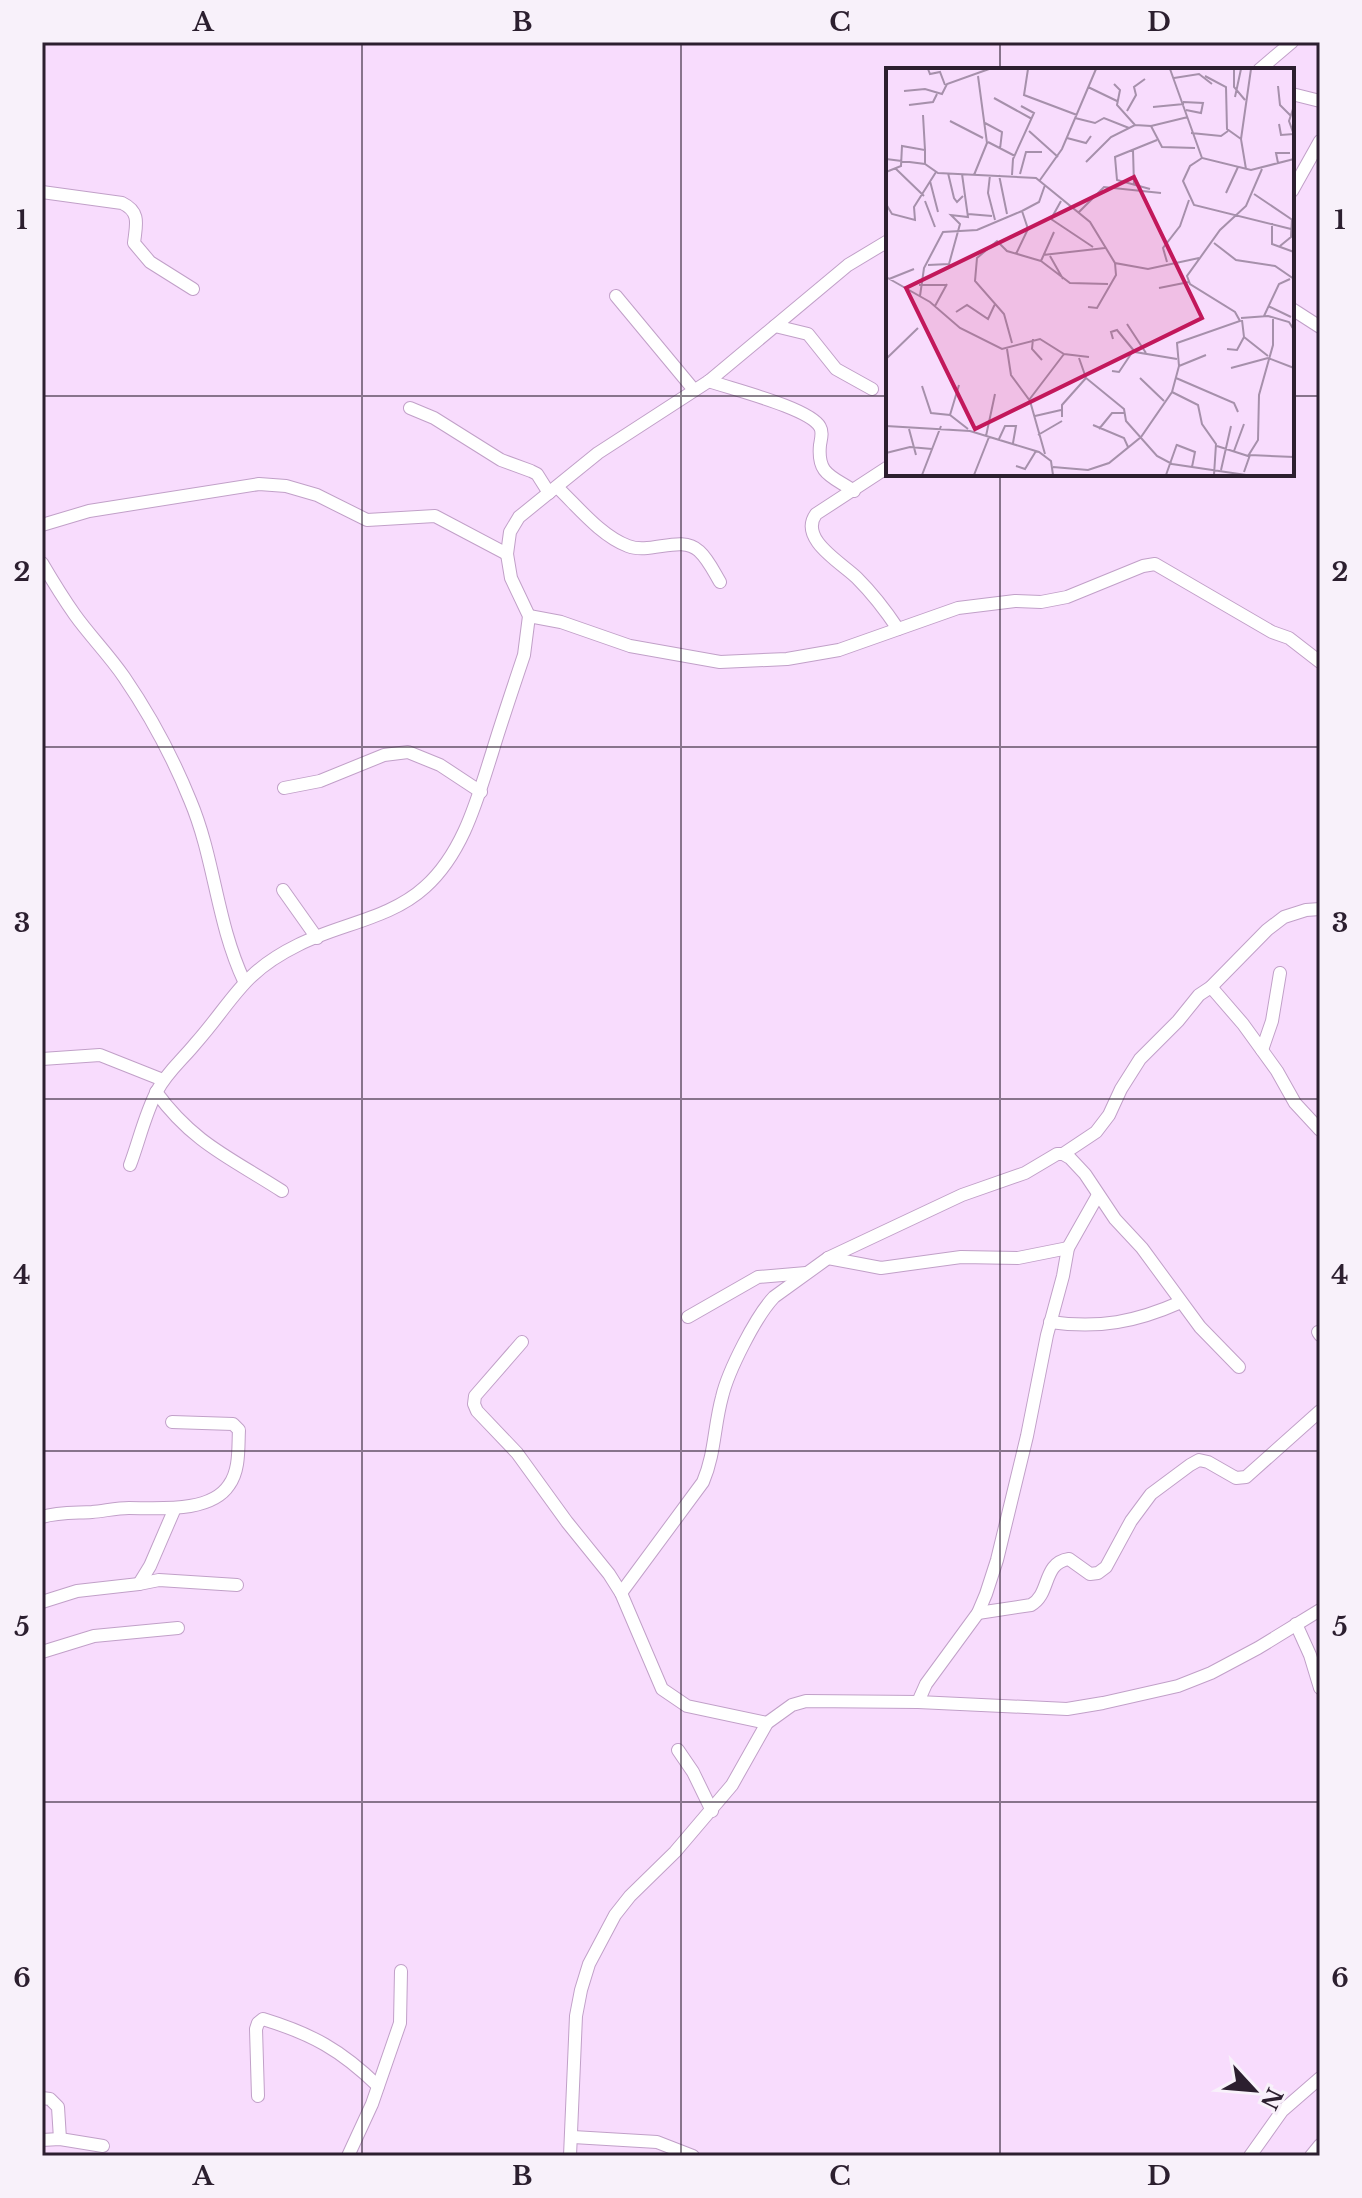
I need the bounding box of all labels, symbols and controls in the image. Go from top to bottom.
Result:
text: A [191,6,214,38]
text: B [512,6,532,38]
text: C [829,6,851,38]
text: D [1147,6,1171,38]
inset map [886,68,1294,476]
text: 1 [16,204,28,236]
text: 1 [1334,204,1346,236]
text: 2 [14,556,30,588]
text: 2 [1332,556,1348,588]
text: 3 [14,907,30,939]
text: 3 [1332,907,1348,939]
text: 4 [13,1259,31,1291]
text: 4 [1331,1259,1349,1291]
text: 5 [14,1611,30,1643]
text: 5 [1332,1611,1348,1643]
text: 6 [13,1962,31,1994]
text: 6 [1331,1962,1349,1994]
north arrow [1214,2050,1294,2130]
text: N [1255,2083,1288,2114]
text: A [191,2160,214,2192]
text: B [512,2160,532,2192]
text: C [829,2160,851,2192]
text: D [1147,2160,1171,2192]

